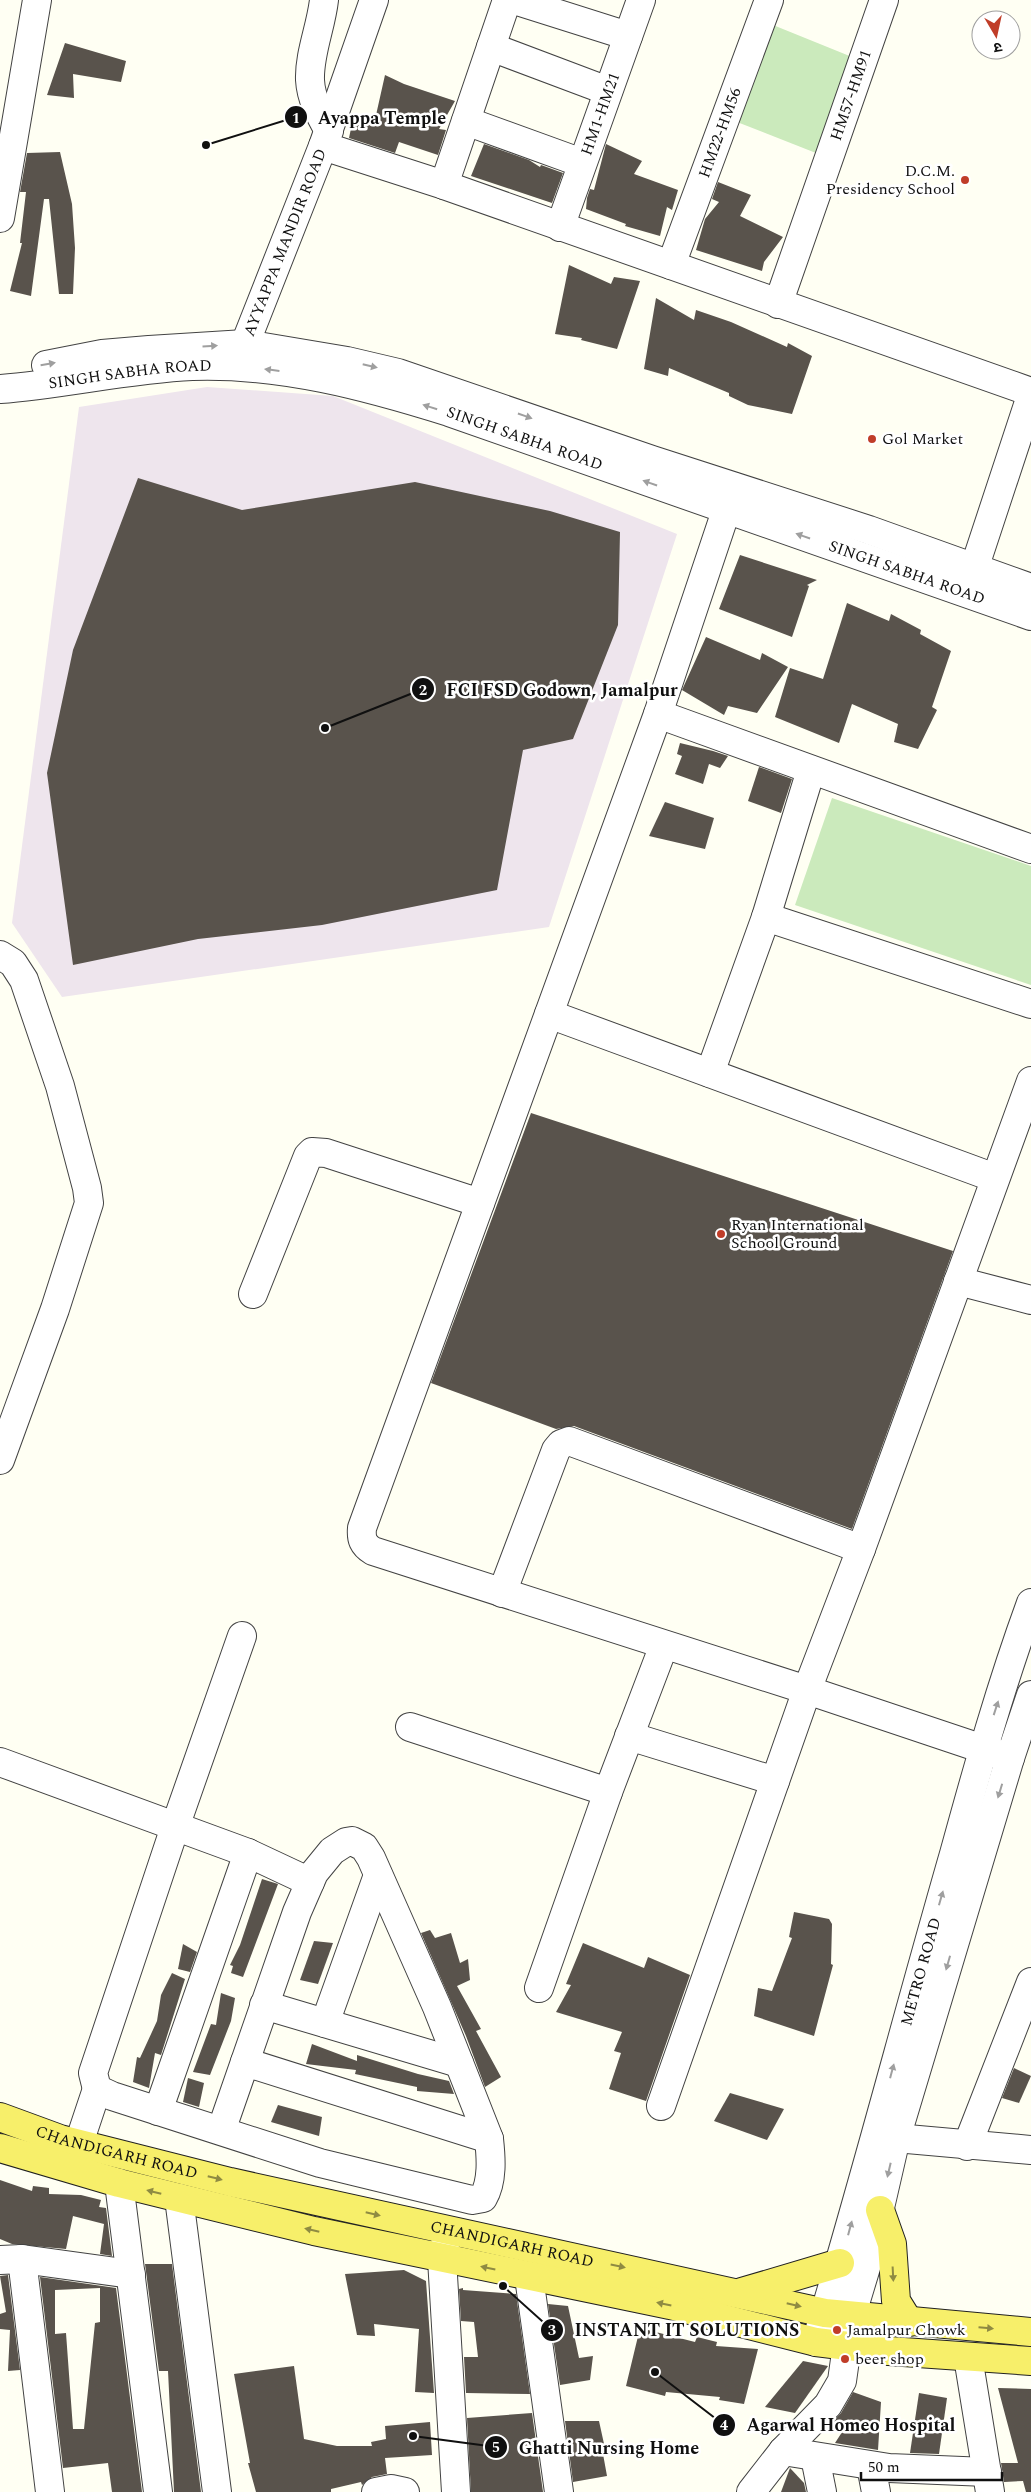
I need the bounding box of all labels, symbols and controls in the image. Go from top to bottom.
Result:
north arrow [971,10,1021,60]
text: उ [991,36,1004,58]
street label: HM57-HM91 [824,47,878,144]
street label: HM1-HM21 [574,69,626,159]
street label: HM22-HM56 [692,84,748,181]
callout: Ayappa Temple [283,101,457,134]
text: Ayappa Temple [318,105,446,132]
text: 1 [292,107,300,130]
street label: AYYAPPA MANDIR ROAD [237,145,333,340]
place label: D.C.M. Presidency School [826,159,955,201]
marker: D.C.M. Presidency School [959,174,971,186]
one-way arrow [202,341,218,349]
street label: SINGH SABHA ROAD [47,354,212,396]
one-way arrow [41,360,57,368]
one-way arrow [363,362,378,370]
one-way arrow [264,366,280,374]
street label: SINGH SABHA ROAD [443,400,606,477]
one-way arrow [423,402,438,410]
one-way arrow [517,413,532,420]
place label: Gol Market [882,427,964,451]
marker: Gol Market [866,433,878,445]
one-way arrow [642,479,657,486]
one-way arrow [796,532,811,539]
street label: SINGH SABHA ROAD [825,534,988,611]
callout: FCI FSD Godown, Jamalpur [411,673,687,706]
text: FCI FSD Godown, Jamalpur [446,677,678,704]
text: 2 [419,679,427,702]
place label: Ryan International School Ground [731,1213,864,1255]
marker: Ryan International School Ground [715,1228,727,1240]
one-way arrow [993,1701,1001,1716]
one-way arrow [995,1784,1003,1799]
one-way arrow [937,1890,945,1906]
street label: METRO ROAD [894,1915,947,2029]
one-way arrow [944,1956,952,1971]
one-way arrow [888,2064,896,2079]
street label: CHANDIGARH ROAD [32,2119,200,2185]
one-way arrow [885,2163,893,2178]
one-way arrow [207,2174,222,2182]
one-way arrow [146,2188,161,2196]
one-way arrow [366,2210,381,2218]
street label: CHANDIGARH ROAD [428,2214,596,2274]
one-way arrow [846,2221,854,2236]
one-way arrow [304,2226,319,2234]
one-way arrow [610,2262,625,2270]
one-way arrow [480,2264,495,2272]
one-way arrow [890,2266,898,2282]
one-way arrow [656,2300,672,2308]
one-way arrow [786,2301,801,2309]
callout: INSTANT IT SOLUTIONS [539,2314,809,2347]
text: INSTANT IT SOLUTIONS [575,2317,799,2344]
place label: Jamalpur Chowk [847,2318,966,2342]
text: 3 [548,2319,556,2342]
marker: Jamalpur Chowk [831,2324,843,2336]
one-way arrow [979,2325,995,2333]
place label: beer shop [855,2347,924,2371]
marker: beer shop [839,2353,851,2365]
callout: Agarwal Homeo Hospital [712,2408,966,2441]
text: Agarwal Homeo Hospital [747,2412,956,2439]
text: 4 [720,2414,729,2437]
callout: Ghatti Nursing Home [484,2431,710,2464]
text: Ghatti Nursing Home [519,2435,699,2462]
text: 5 [492,2436,500,2459]
scale bar [861,2450,1002,2482]
text: 50 m [868,2456,900,2479]

